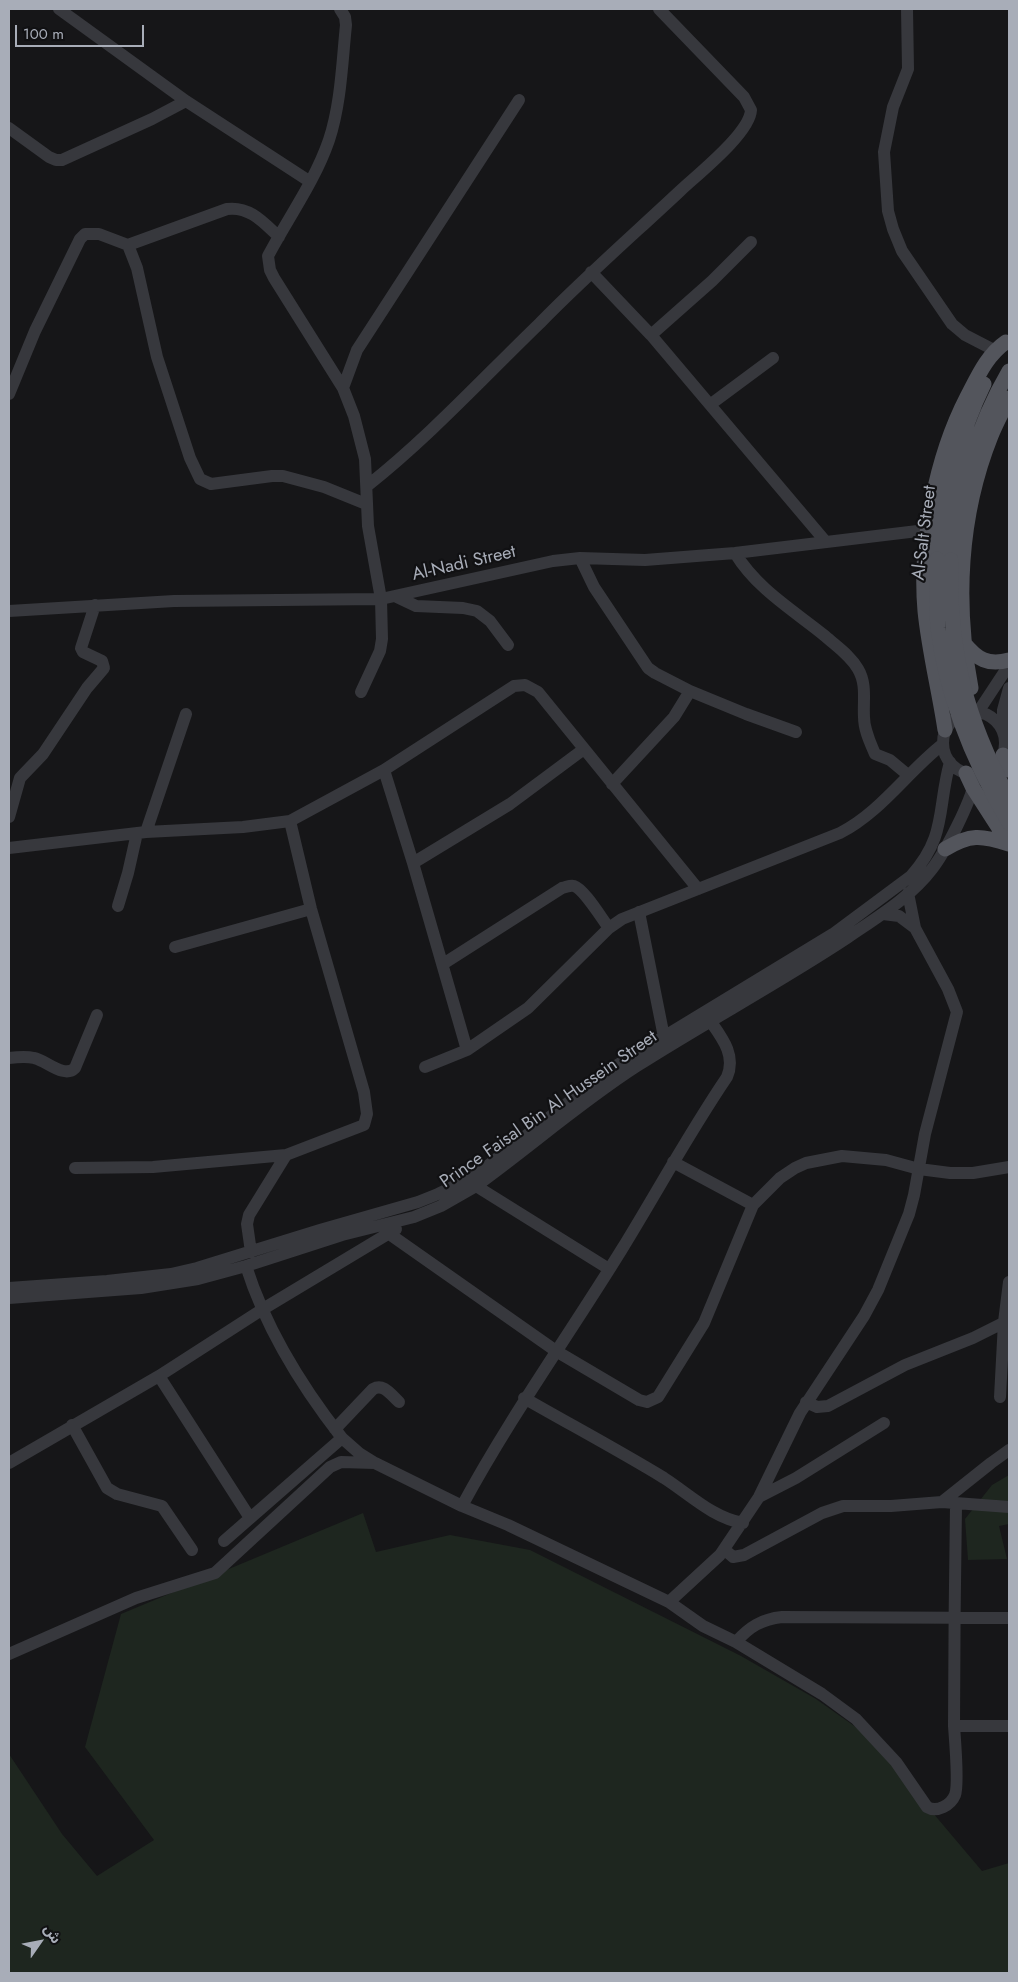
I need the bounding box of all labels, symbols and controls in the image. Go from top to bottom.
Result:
scale bar [18,15,146,47]
text: 100 m [23,23,64,45]
street label: Al-Salt Street [908,484,942,582]
street label: Al-Nadi Street [410,542,518,586]
street label: Prince Faisal Bin Al Hussein Street [436,1027,662,1193]
north arrow [15,1917,65,1967]
text: ش [39,1920,66,1947]

